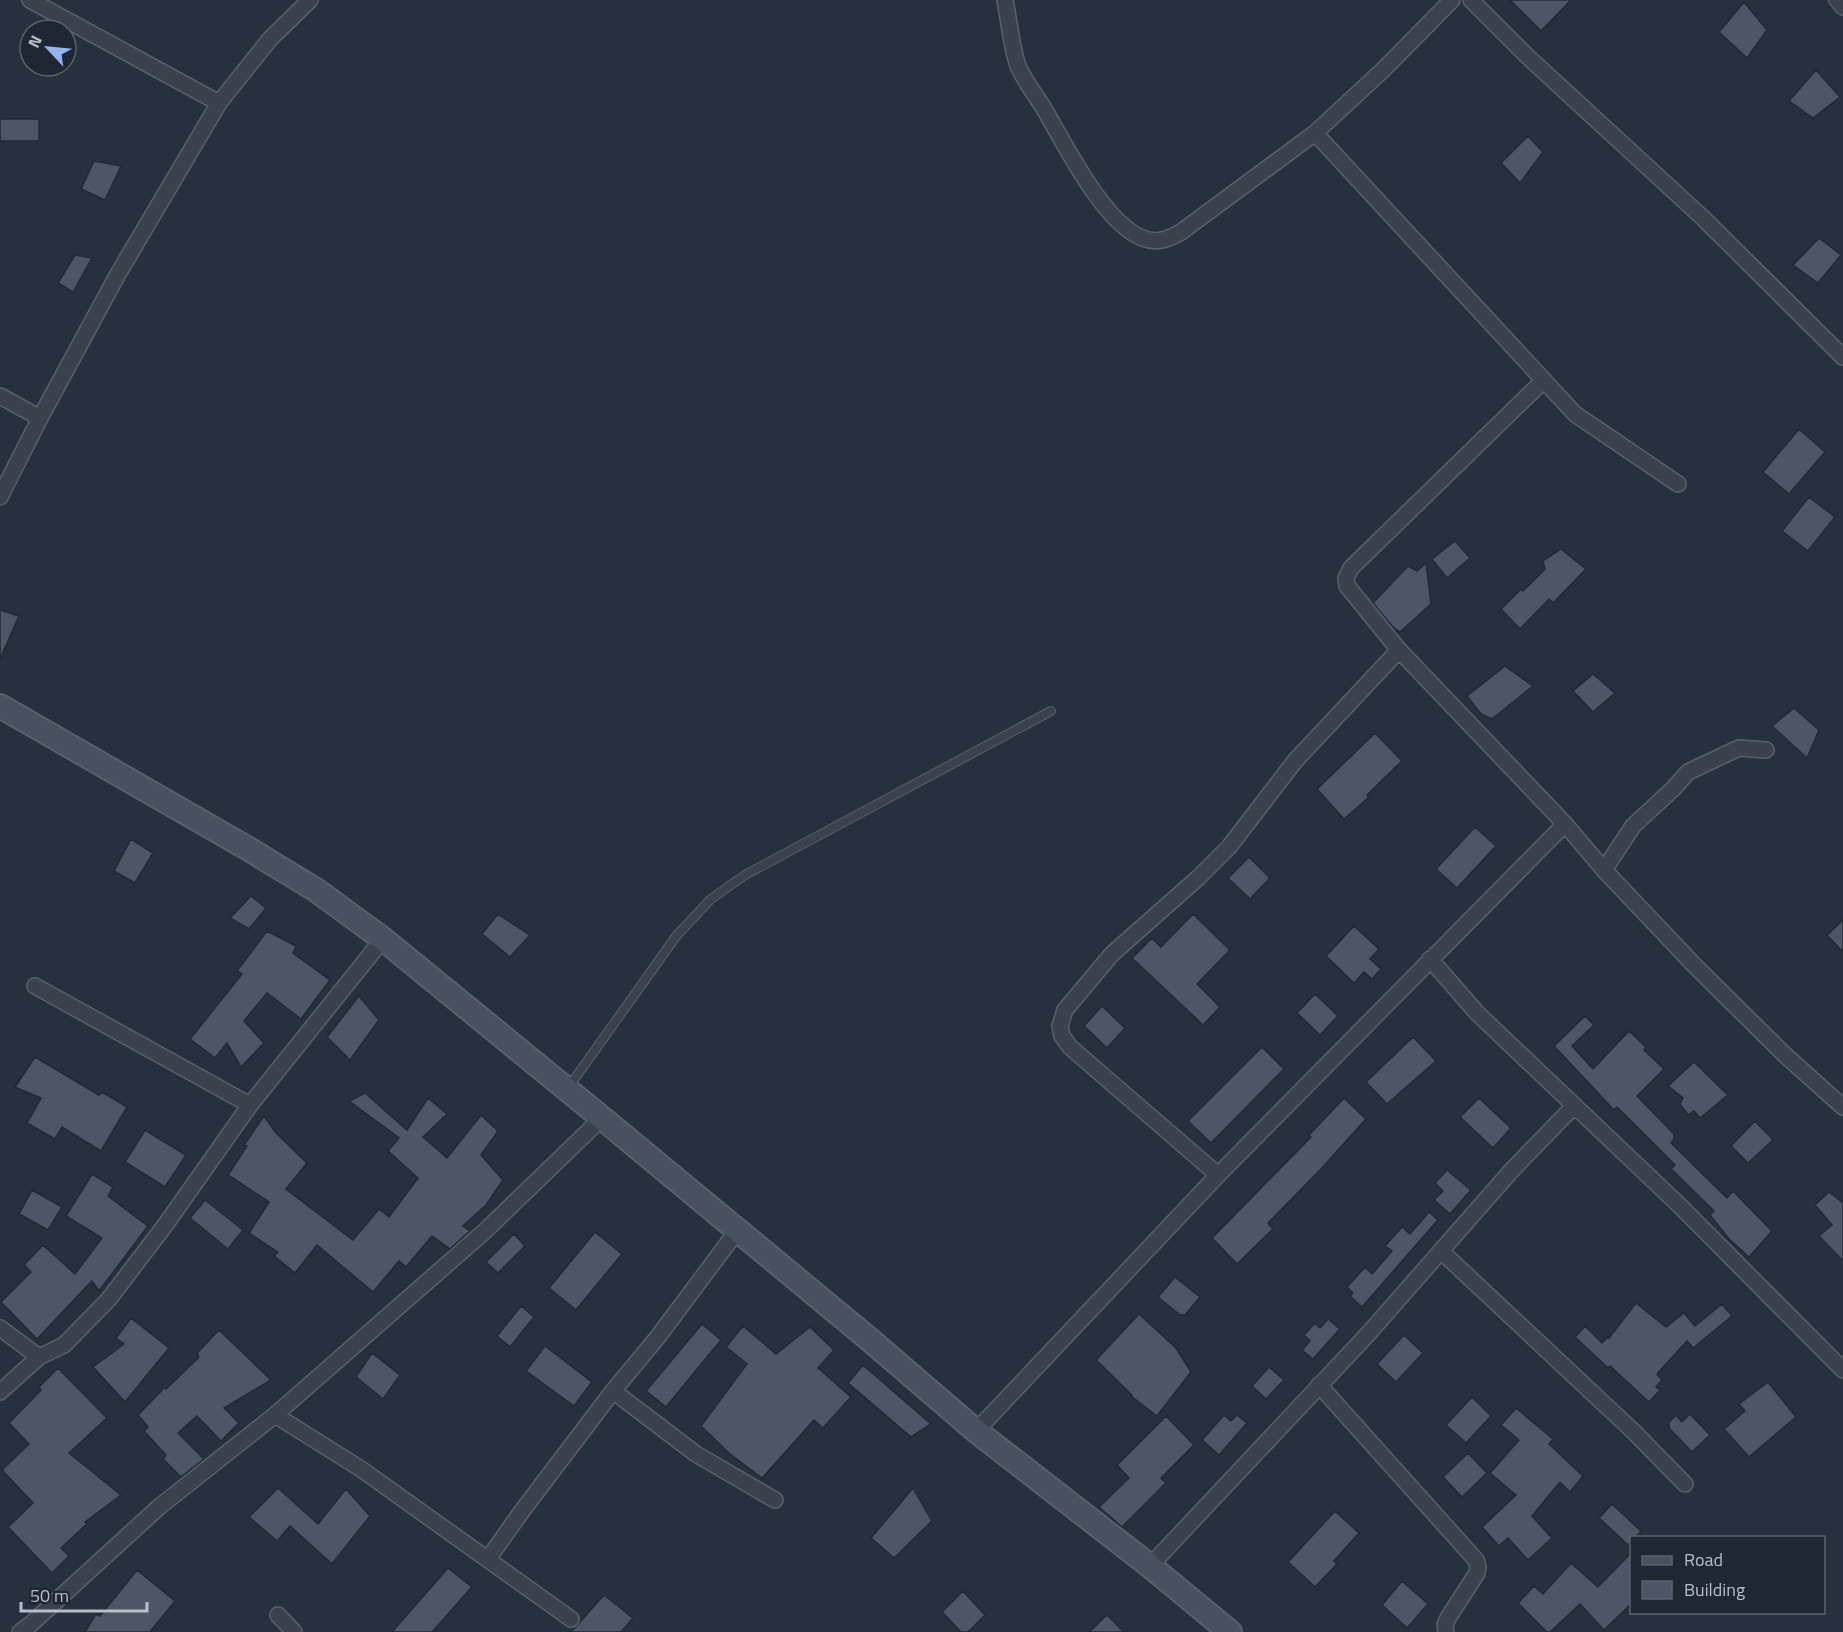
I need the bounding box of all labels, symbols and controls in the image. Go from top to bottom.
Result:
north arrow [18,18,78,78]
text: N [21,31,48,52]
legend [1630,1536,1825,1614]
text: Road [1684,1546,1723,1573]
scale bar [21,1575,147,1613]
text: Building [1684,1576,1745,1603]
text: 50 m [30,1582,69,1609]

